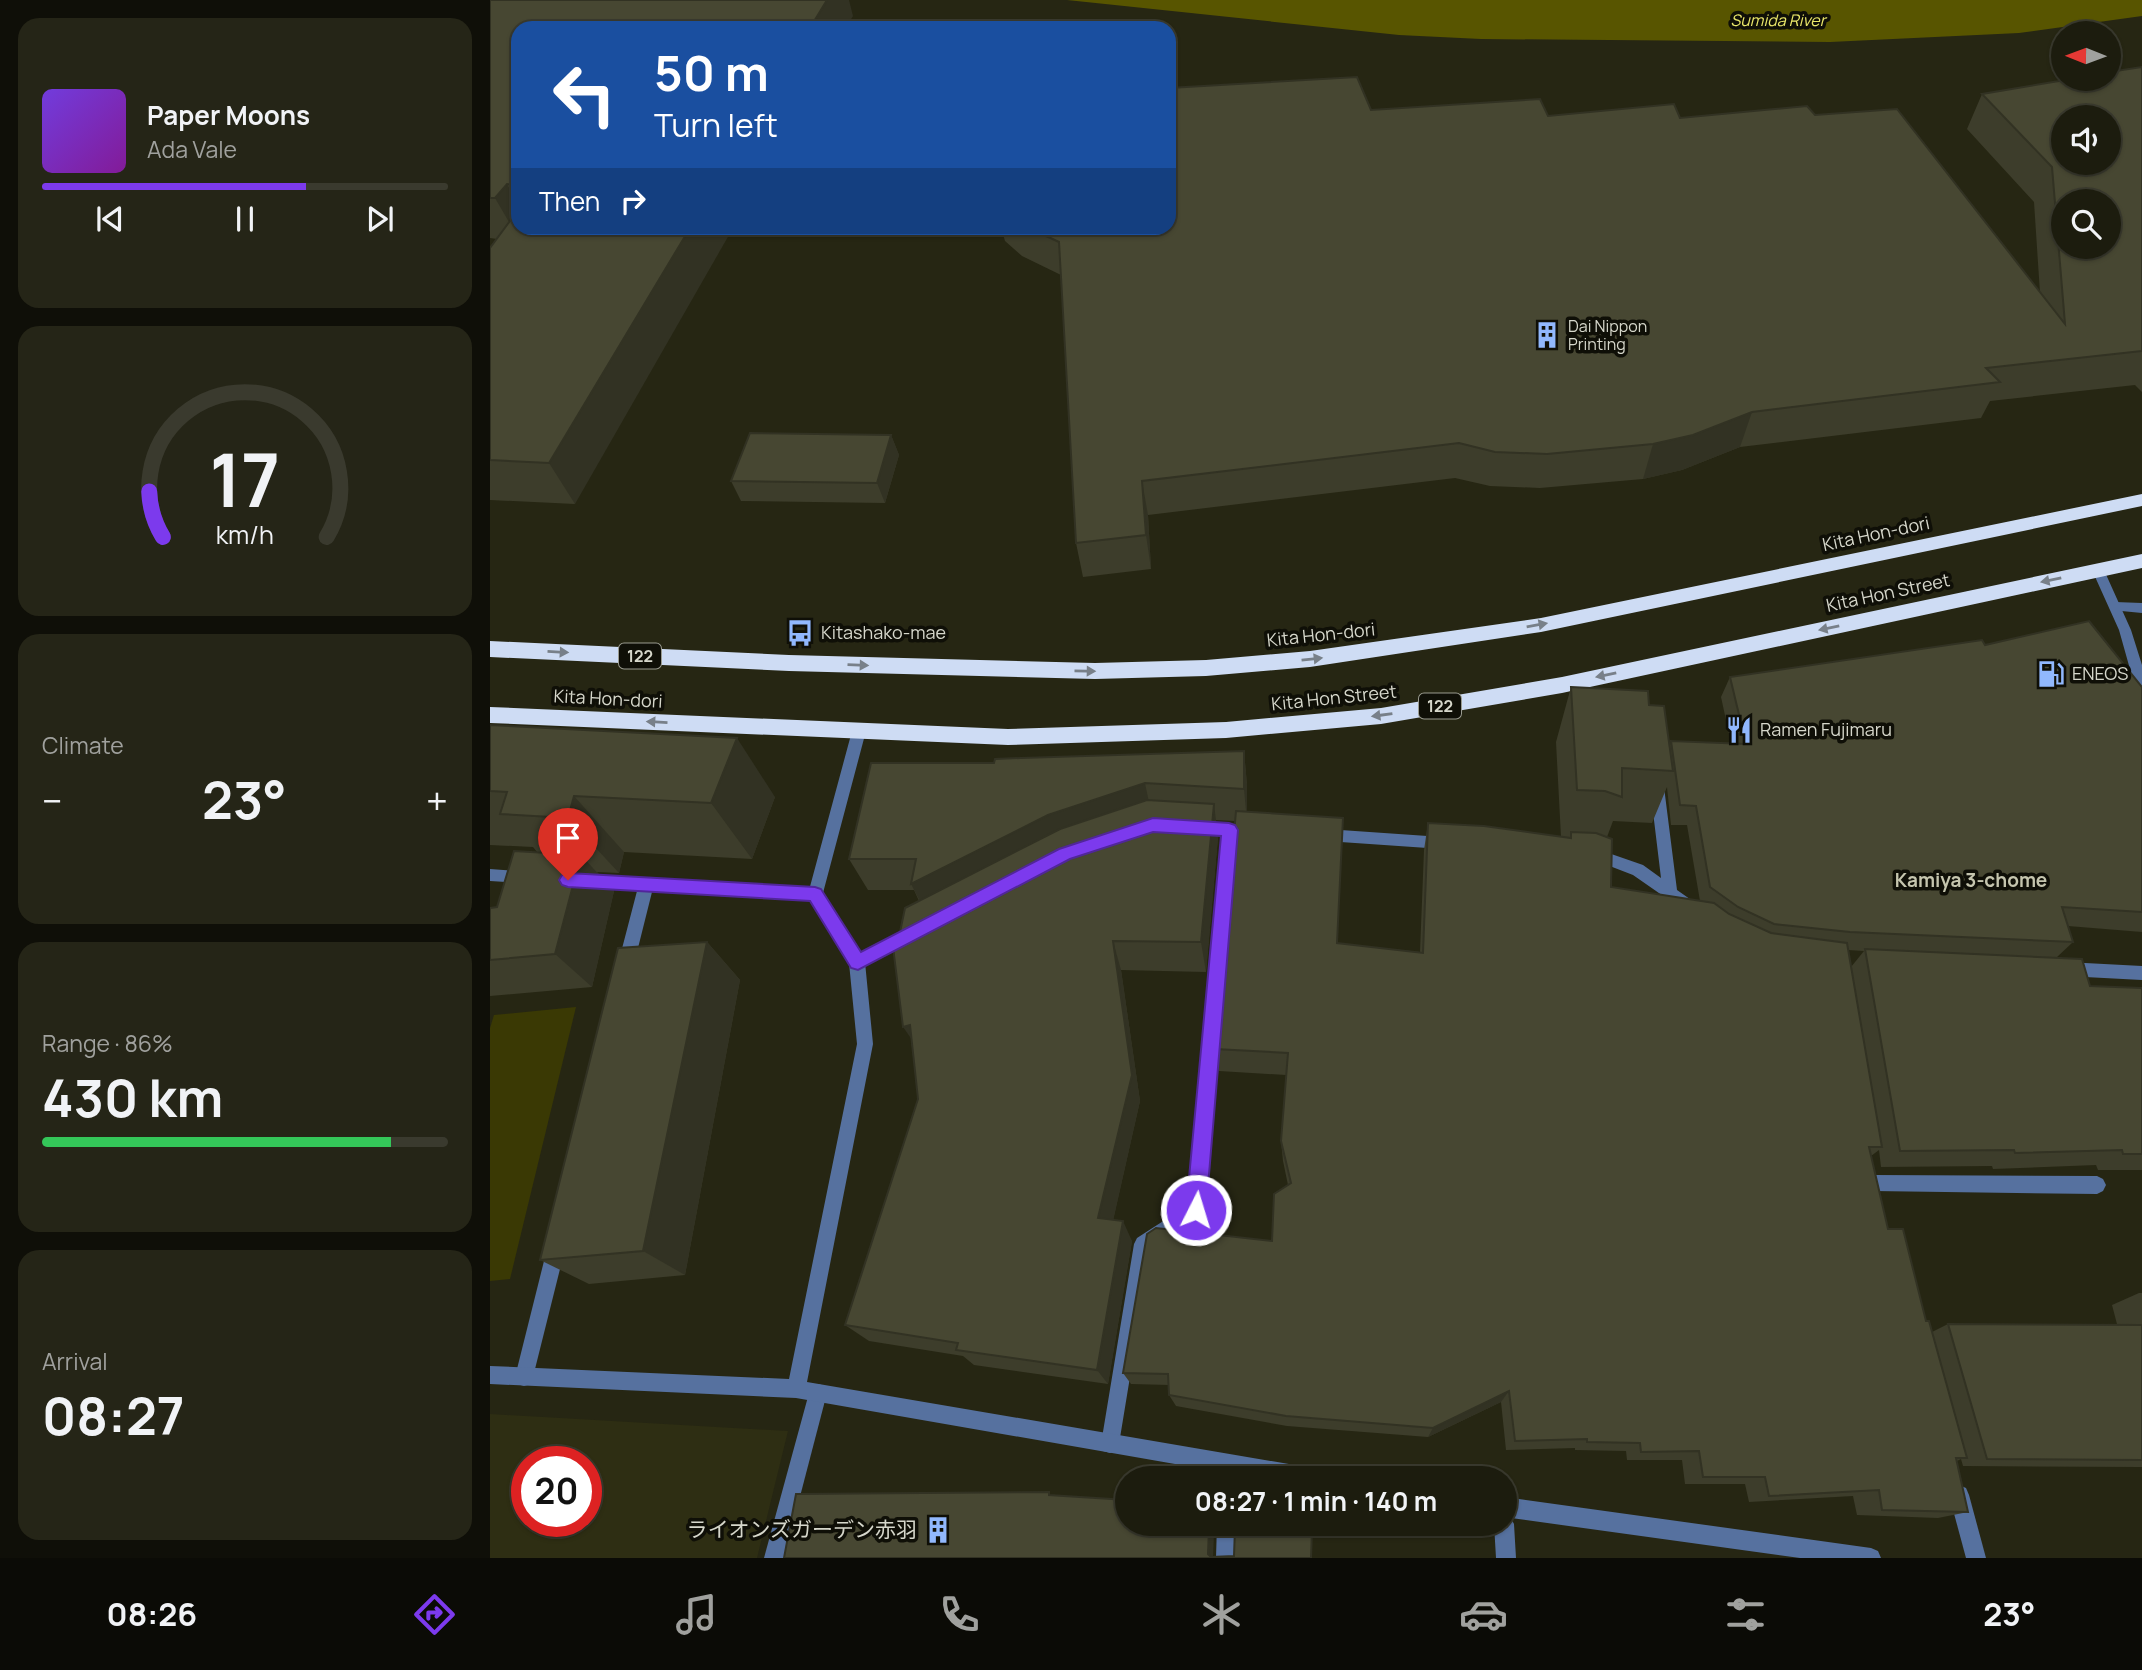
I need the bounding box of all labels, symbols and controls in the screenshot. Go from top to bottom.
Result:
water label: Sumida River [1731,9,1828,31]
north arrow [2051,21,2121,91]
map controls [2051,21,2121,259]
text: 50 m [654,39,769,106]
icon: left [539,49,630,140]
text: Paper Moons [147,97,310,133]
text: Turn left [654,103,778,147]
button: sound [2051,105,2121,175]
text: Ada Vale [147,133,237,165]
icon: right [614,182,652,220]
text: Then [539,183,600,219]
button: search [2051,189,2121,259]
icon: previous [91,200,129,238]
icon: pause [226,200,264,238]
icon: next [361,200,399,238]
place label: Dai Nippon Printing [1568,315,1647,355]
building icon: Dai Nippon Printing [1532,320,1562,350]
text: 17 [210,429,280,529]
street label: Kita Hon-dori [1820,510,1932,556]
text: km/h [216,517,274,552]
street label: Kita Hon Street [1824,567,1952,617]
one-way arrow [2040,575,2062,586]
street label: Kita Hon-dori [1265,616,1376,652]
bus stop icon: Kitashako-mae [785,618,815,648]
one-way arrow [1526,619,1548,630]
place label: Kitashako-mae [821,620,946,644]
one-way arrow [1818,622,1840,633]
road number: 122 [619,643,661,668]
one-way arrow [547,647,569,658]
one-way arrow [1301,653,1323,664]
fuel station icon: ENEOS [2036,659,2066,689]
one-way arrow [847,660,869,671]
place label: ENEOS [2072,661,2128,685]
one-way arrow [1074,665,1096,677]
one-way arrow [1595,670,1617,681]
street label: Kita Hon Street [1270,678,1398,716]
street label: Kita Hon-dori [553,683,663,713]
road number: 122 [1419,694,1461,719]
one-way arrow [1371,710,1393,721]
restaurant icon: Ramen Fujimaru [1724,715,1754,745]
one-way arrow [645,717,667,728]
place label: Ramen Fujimaru [1760,717,1892,741]
text: Climate [42,729,124,761]
text: 23° [202,764,287,835]
text: − [42,774,63,826]
text: + [426,774,448,826]
pin [538,808,598,880]
icon: arrive [549,819,587,857]
district label: Kamiya 3-chome [1895,867,2047,893]
text: Range · 86% [42,1027,173,1059]
text: 430 km [42,1062,223,1133]
position arrow [1159,1173,1233,1247]
text: Arrival [42,1345,108,1377]
text: 08:27 [42,1380,185,1451]
speed limit sign: 20 [511,1446,602,1537]
text: 08:27 · 1 min · 140 m [1195,1483,1437,1519]
place label: ライオンズガーデン赤羽 [686,1515,917,1543]
building icon: ライオンズガーデン赤羽 [923,1515,953,1545]
icon: directions [410,1590,459,1639]
icon: music [672,1590,721,1639]
icon: phone [935,1590,984,1639]
icon: climate [1197,1590,1246,1639]
icon: car [1459,1590,1508,1639]
icon: filters [1721,1590,1770,1639]
text: 08:26 [107,1592,197,1636]
text: 23° [1983,1592,2035,1636]

